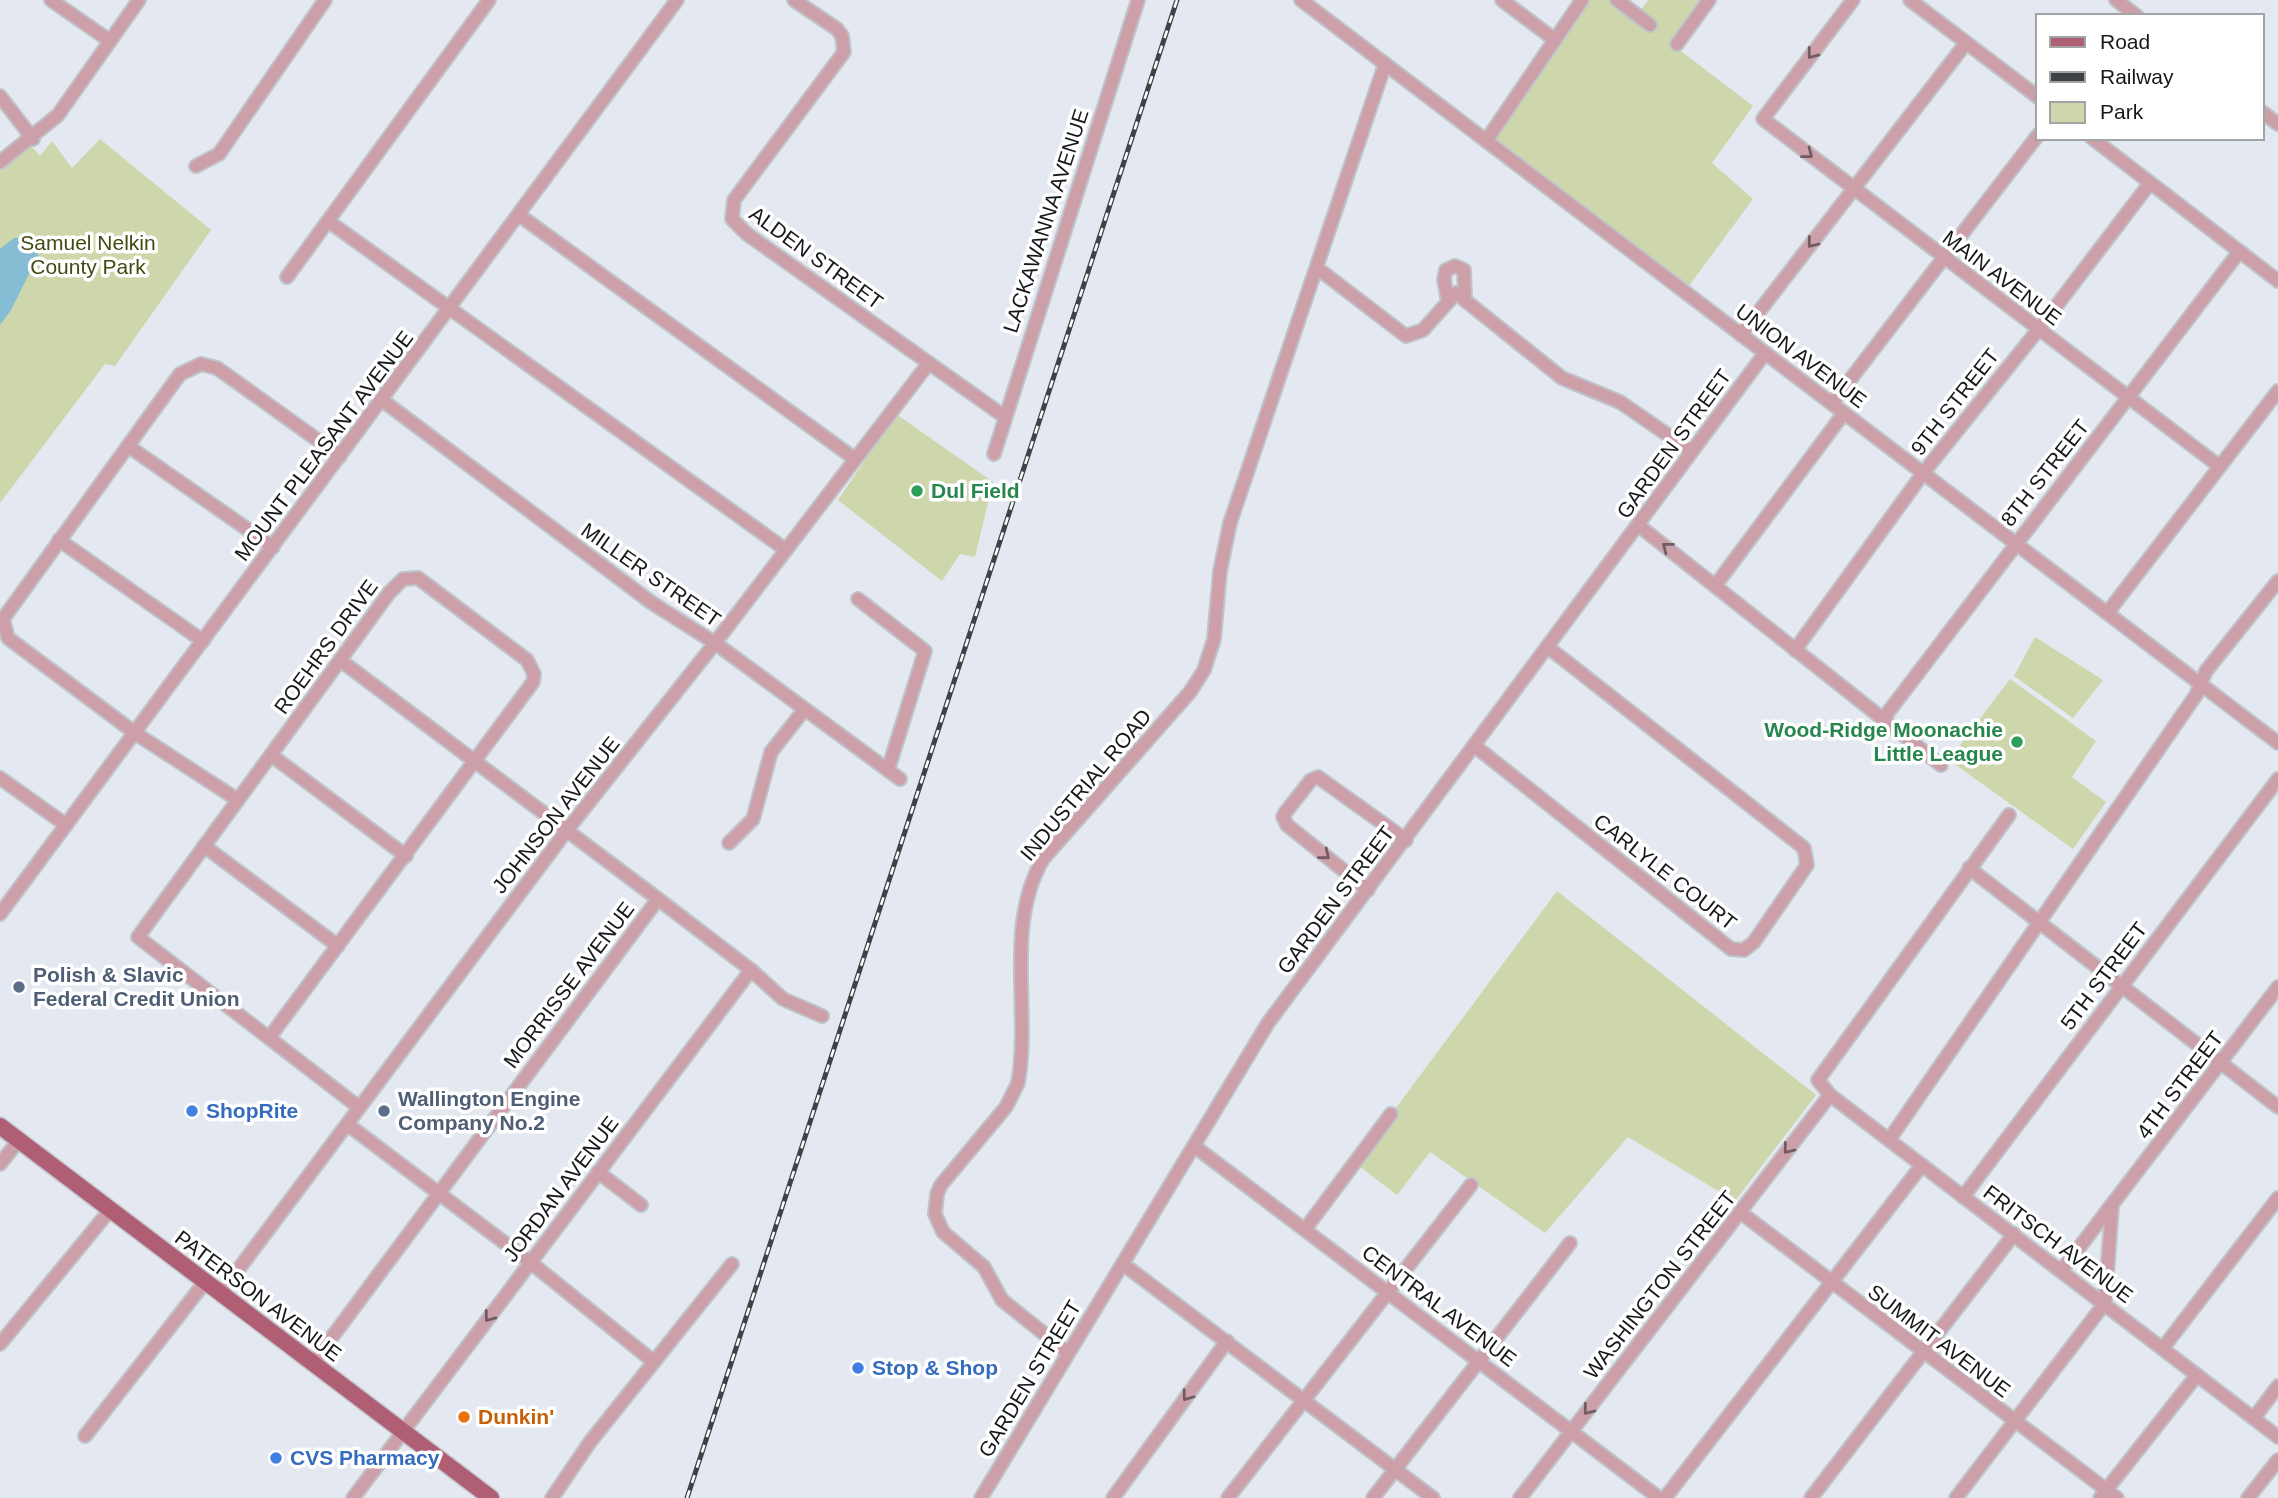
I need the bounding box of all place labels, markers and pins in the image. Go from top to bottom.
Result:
place label: Dul Field [931,479,1020,502]
marker: Dul Field [909,483,925,499]
place label: Wood-Ridge Moonachie Little League [1764,718,2003,765]
marker: Wood-Ridge Moonachie Little League [2009,734,2025,750]
place label: Polish & Slavic Federal Credit Union [33,963,240,1010]
marker: Polish & Slavic Federal Credit Union [11,979,27,995]
place label: Wallington Engine Company No.2 [398,1087,580,1134]
place label: ShopRite [206,1099,298,1122]
marker: ShopRite [184,1103,200,1119]
marker: Wallington Engine Company No.2 [376,1103,392,1119]
place label: Stop & Shop [872,1356,998,1379]
marker: Stop & Shop [850,1360,866,1376]
place label: Dunkin' [478,1405,554,1428]
marker: Dunkin' [456,1409,472,1425]
place label: CVS Pharmacy [290,1446,440,1469]
marker: CVS Pharmacy [268,1450,284,1466]

